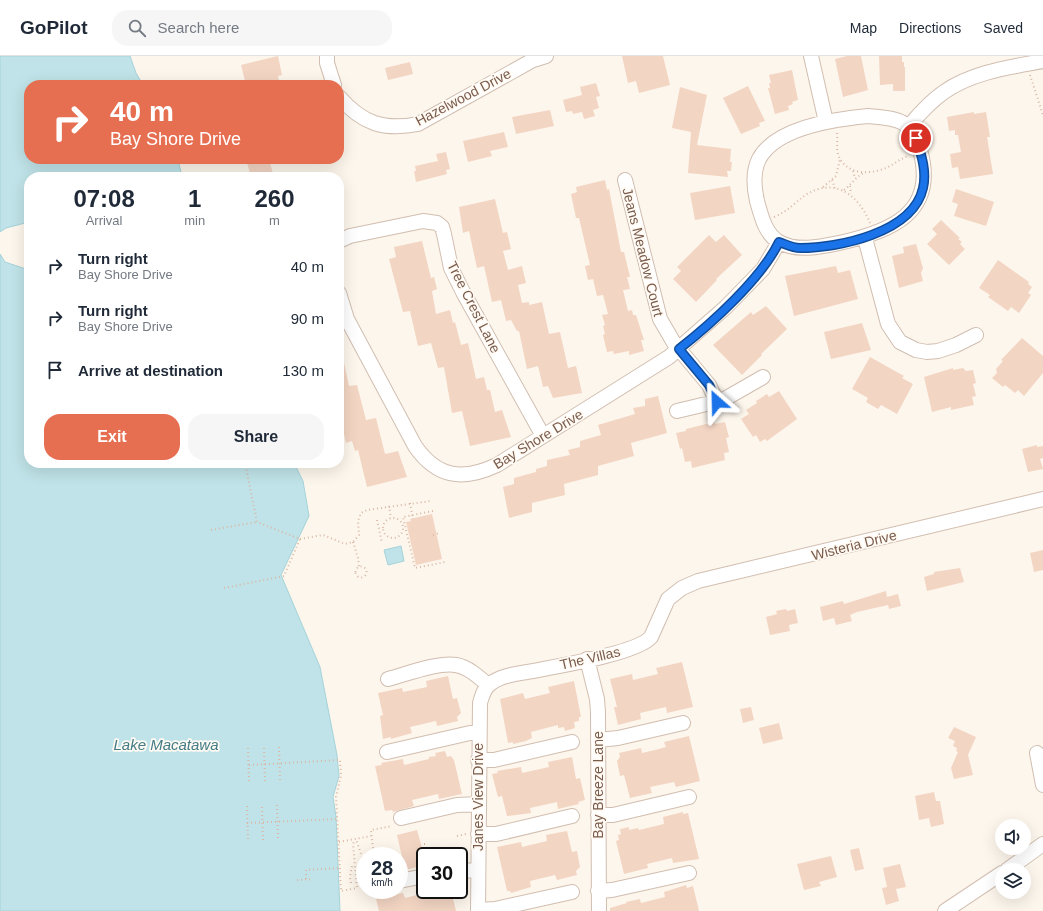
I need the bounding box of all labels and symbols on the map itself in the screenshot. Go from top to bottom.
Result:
street label: Hazelwood Drive [413,65,514,129]
pin [899,121,933,155]
street label: Jeans Meadow Court [619,186,667,318]
street label: Tree Crest Lane [444,259,504,356]
position arrow [696,381,738,423]
street label: Bay Shore Drive [490,406,586,472]
street label: Wisteria Drive [810,527,898,563]
street label: The Villas [558,643,622,673]
street label: Bay Breeze Lane [590,731,606,839]
water label: Lake Macatawa [113,736,219,753]
street label: Janes View Drive [470,743,486,851]
speed limit sign: 30 [416,847,468,899]

